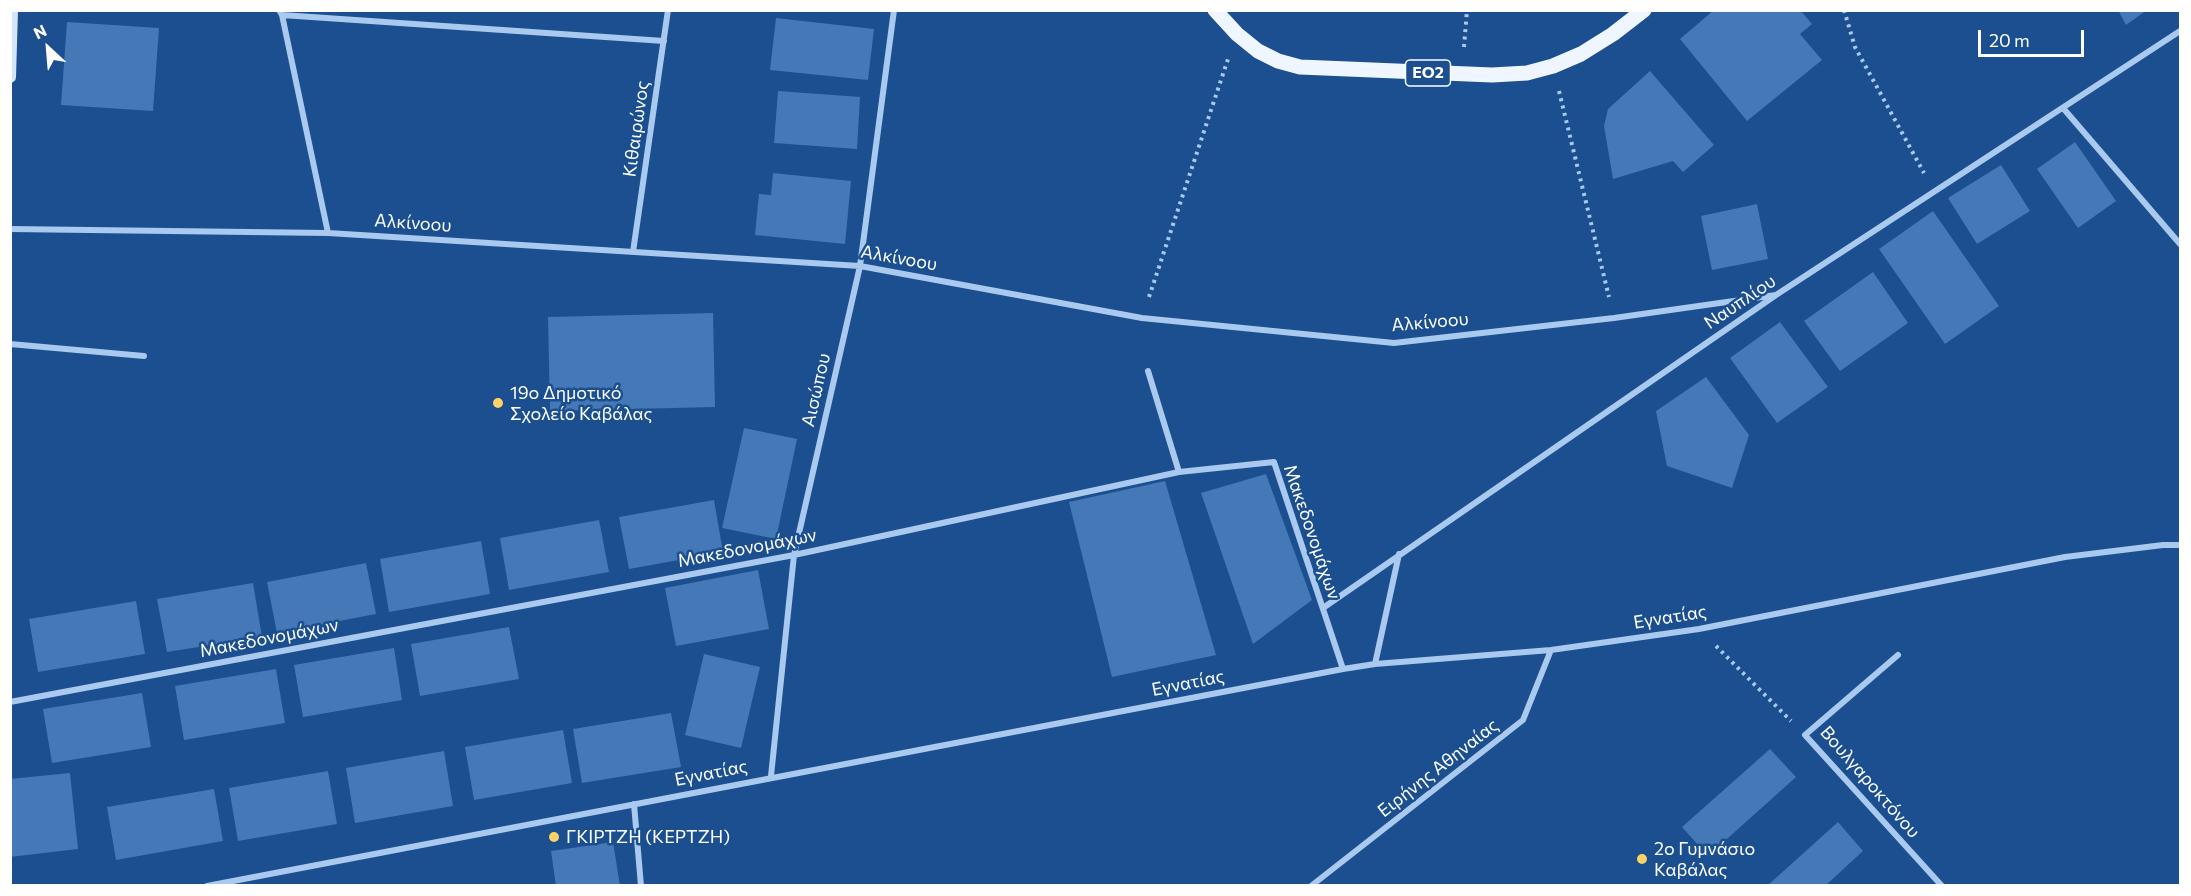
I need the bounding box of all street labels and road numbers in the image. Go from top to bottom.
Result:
road number: ΕΟ2 [1406,60,1450,86]
street label: Κιθαιρώνος [619,79,653,179]
street label: Αλκίνοου [374,210,452,236]
street label: Αλκίνοου [859,241,939,275]
street label: Ναυπλίου [1700,270,1780,334]
street label: Αλκίνοου [1391,308,1469,336]
street label: Αισώπου [797,351,835,429]
street label: Μακεδονομάχων [1279,462,1345,602]
street label: Μακεδονομάχων [676,524,818,572]
street label: Εγνατίας [1632,601,1708,633]
street label: Μακεδονομάχων [198,614,340,662]
street label: Εγνατίας [1150,665,1226,701]
street label: Ειρήνης Αθηναίας [1373,714,1503,822]
street label: Βουλγαροκτόνου [1816,722,1924,842]
street label: Εγνατίας [673,755,749,791]

